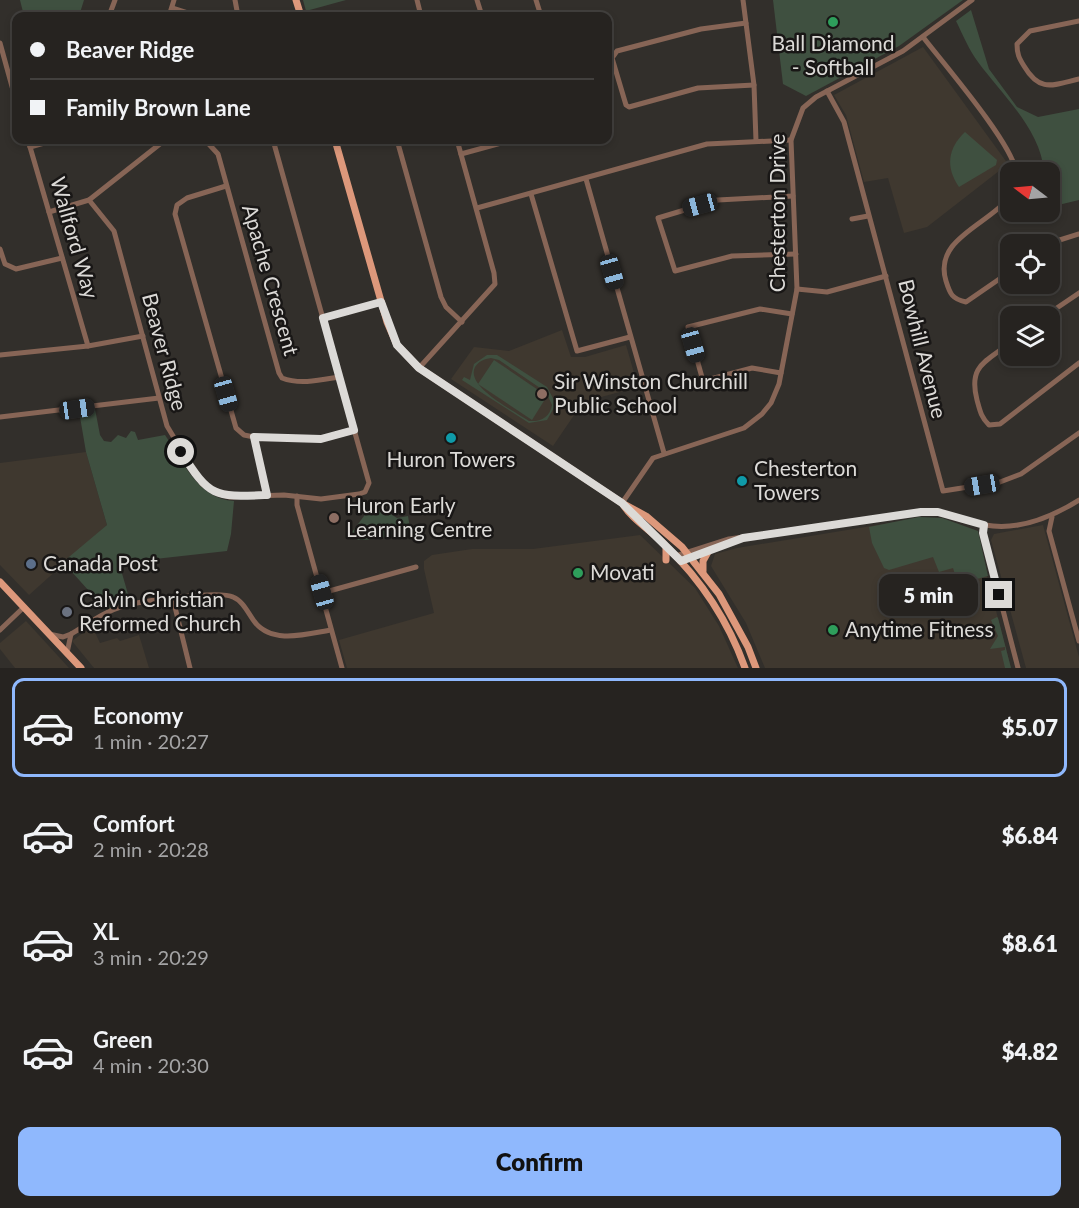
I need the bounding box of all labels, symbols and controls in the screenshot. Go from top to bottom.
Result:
marker: Ball Diamond - Softball [826,15,840,29]
place label: Ball Diamond - Softball [771,30,895,79]
text: Beaver Ridge [66,36,194,63]
text: Family Brown Lane [66,94,251,121]
street label: Chesterton Drive [764,134,789,292]
north arrow [1000,162,1060,222]
map controls [1000,162,1060,366]
street label: Wallford Way [46,174,105,302]
car [680,192,720,218]
street label: Apache Crescent [238,201,305,358]
button: locate [1000,234,1060,294]
car [598,252,626,292]
street label: Bowhill Avenue [894,276,953,421]
street label: Beaver Ridge [138,290,193,413]
button: layers [1000,306,1060,366]
car [679,325,707,365]
place label: Sir Winston Churchill Public School [554,368,748,417]
car [212,374,240,414]
marker: Sir Winston Churchill Public School [535,387,549,401]
car [58,398,96,420]
marker: Huron Towers [444,431,458,445]
route start [167,438,194,465]
place label: Huron Towers [387,446,515,471]
place label: Chesterton Towers [754,455,857,504]
car [963,473,1001,497]
marker: Chesterton Towers [735,474,749,488]
place label: Huron Early Learning Centre [346,492,492,541]
marker: Huron Early Learning Centre [327,511,341,525]
place label: Canada Post [43,550,158,575]
marker: Canada Post [24,557,38,571]
place label: Movati [590,559,655,584]
marker: Movati [571,566,585,580]
car [308,572,336,612]
callout: 5 min [879,574,978,616]
route end [985,581,1012,608]
text: 5 min [904,583,953,607]
place label: Calvin Christian Reformed Church [79,586,241,635]
marker: Calvin Christian Reformed Church [60,605,74,619]
place label: Anytime Fitness [845,616,994,641]
marker: Anytime Fitness [826,623,840,637]
icon: car [21,701,75,755]
text: Economy [93,702,183,729]
text: $5.07 [1002,714,1058,741]
text: 1 min · 20:27 [93,729,209,753]
icon: car [21,809,75,863]
text: Comfort [93,810,175,837]
text: $6.84 [1002,822,1058,849]
text: 2 min · 20:28 [93,837,209,861]
icon: car [21,917,75,971]
text: XL [93,918,119,945]
text: $8.61 [1002,930,1058,957]
text: 3 min · 20:29 [93,945,209,969]
icon: car [21,1025,75,1079]
text: Green [93,1026,153,1053]
text: $4.82 [1002,1038,1058,1065]
text: 4 min · 20:30 [93,1053,209,1077]
button: Confirm [18,1127,1061,1196]

